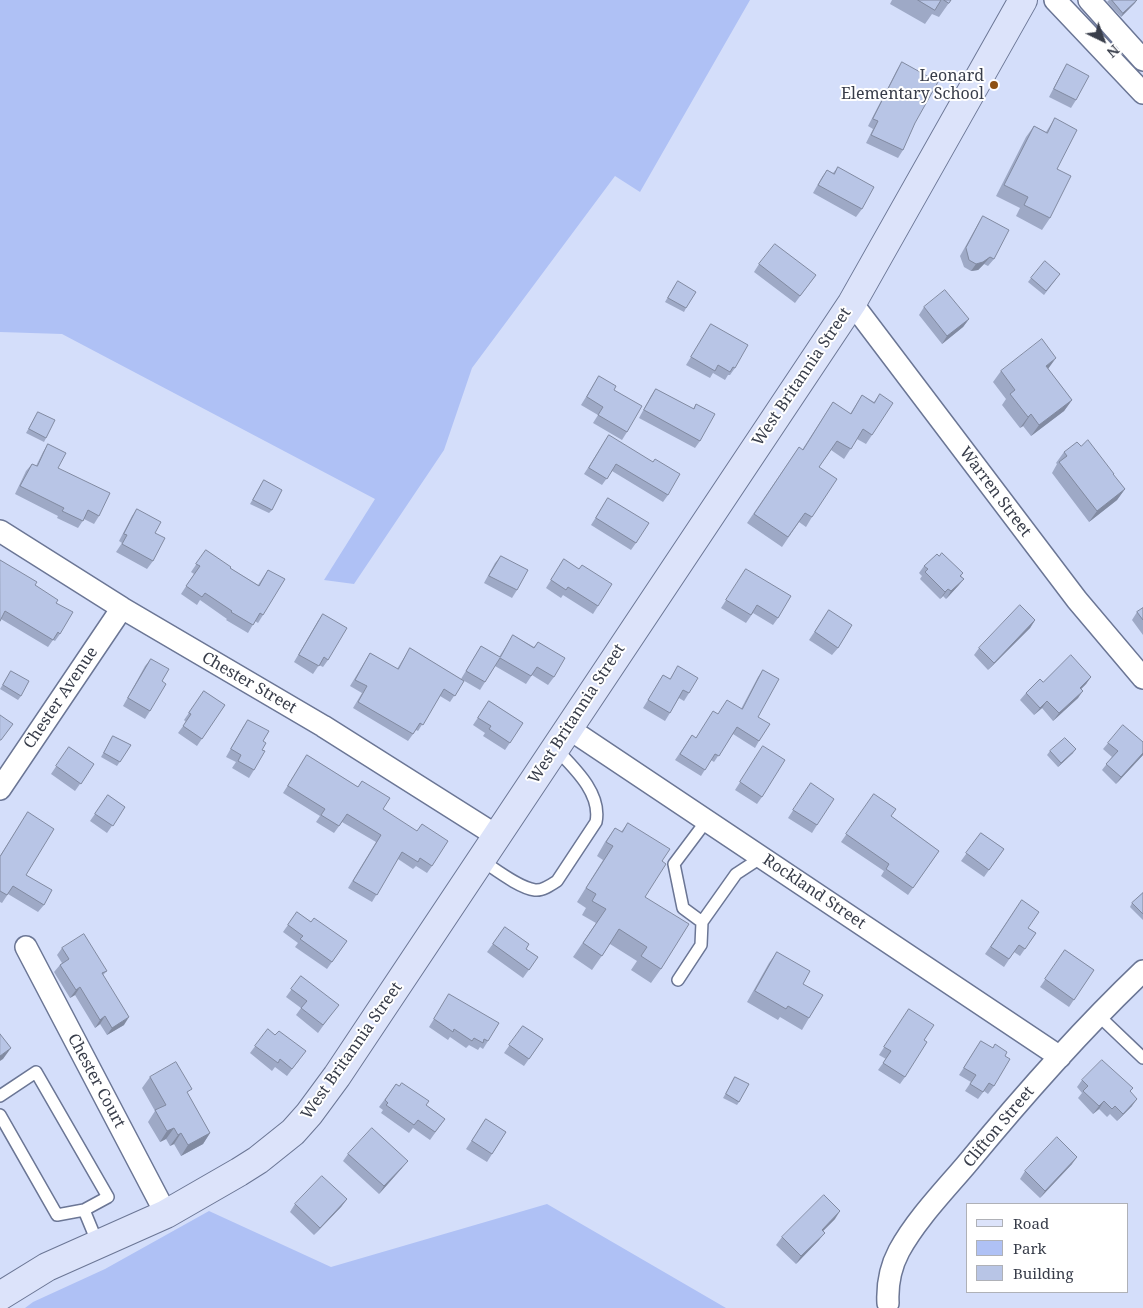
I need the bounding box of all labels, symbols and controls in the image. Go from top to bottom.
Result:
north arrow [1078,15,1128,65]
text: N [1103,41,1124,62]
place label: Leonard Elementary School [841,66,984,104]
marker: Leonard Elementary School [988,79,1000,91]
street label: West Britannia Street [749,304,855,450]
street label: Warren Street [955,443,1035,541]
street label: West Britannia Street [525,641,629,787]
street label: Chester Avenue [20,643,102,753]
street label: Chester Street [198,648,300,718]
street label: Rockland Street [759,851,869,933]
street label: West Britannia Street [297,979,407,1123]
street label: Chester Court [63,1031,129,1131]
street label: Clifton Street [960,1083,1038,1171]
legend [966,1203,1128,1293]
text: Road [1013,1213,1049,1233]
text: Park [1013,1238,1046,1258]
text: Building [1013,1263,1074,1283]

